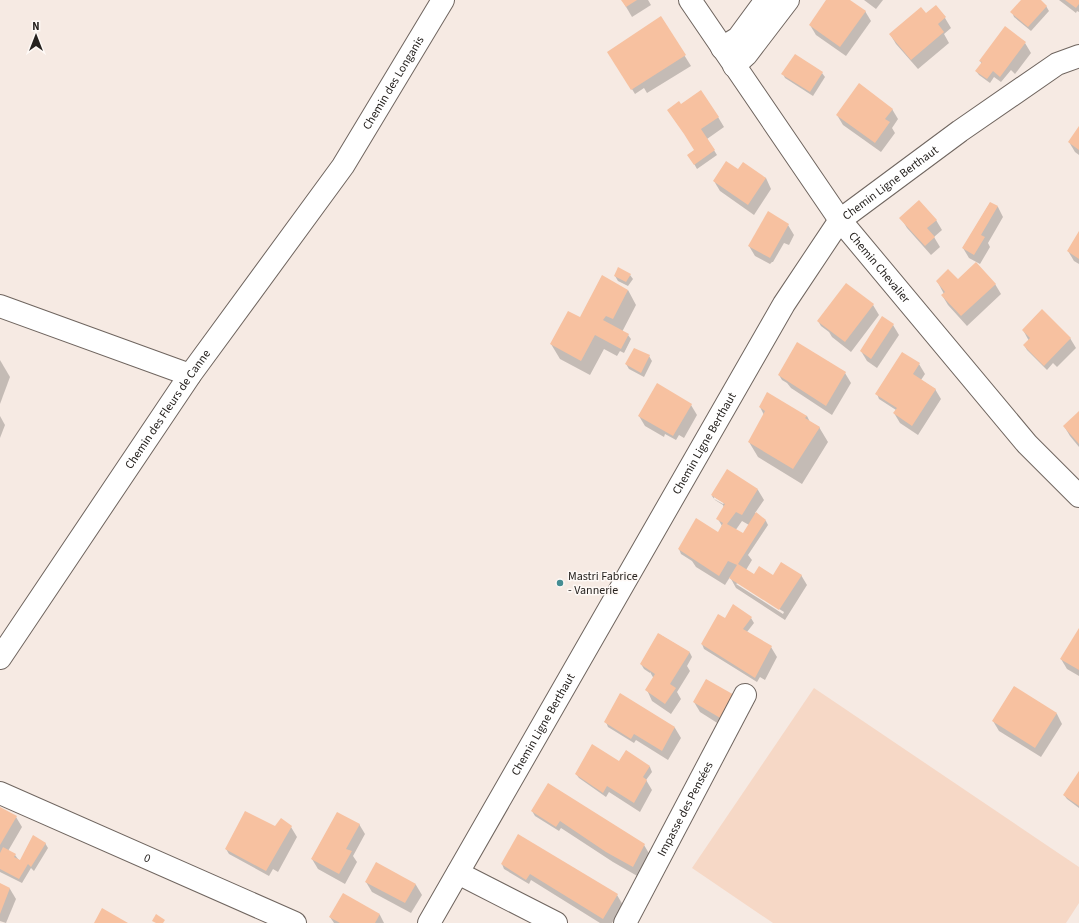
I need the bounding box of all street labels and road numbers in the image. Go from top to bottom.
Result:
street label: Chemin des Longanis [359,33,428,133]
street label: Chemin Ligne Berthaut [839,142,942,224]
street label: Chemin Chevalier [844,228,914,308]
street label: Chemin des Fleurs de Canne [121,346,215,473]
street label: Chemin Ligne Berthaut [668,389,741,498]
street label: Chemin Ligne Berthaut [507,670,579,779]
street label: Impasse des Pensées [654,759,718,860]
street label: 0 [141,849,153,867]

